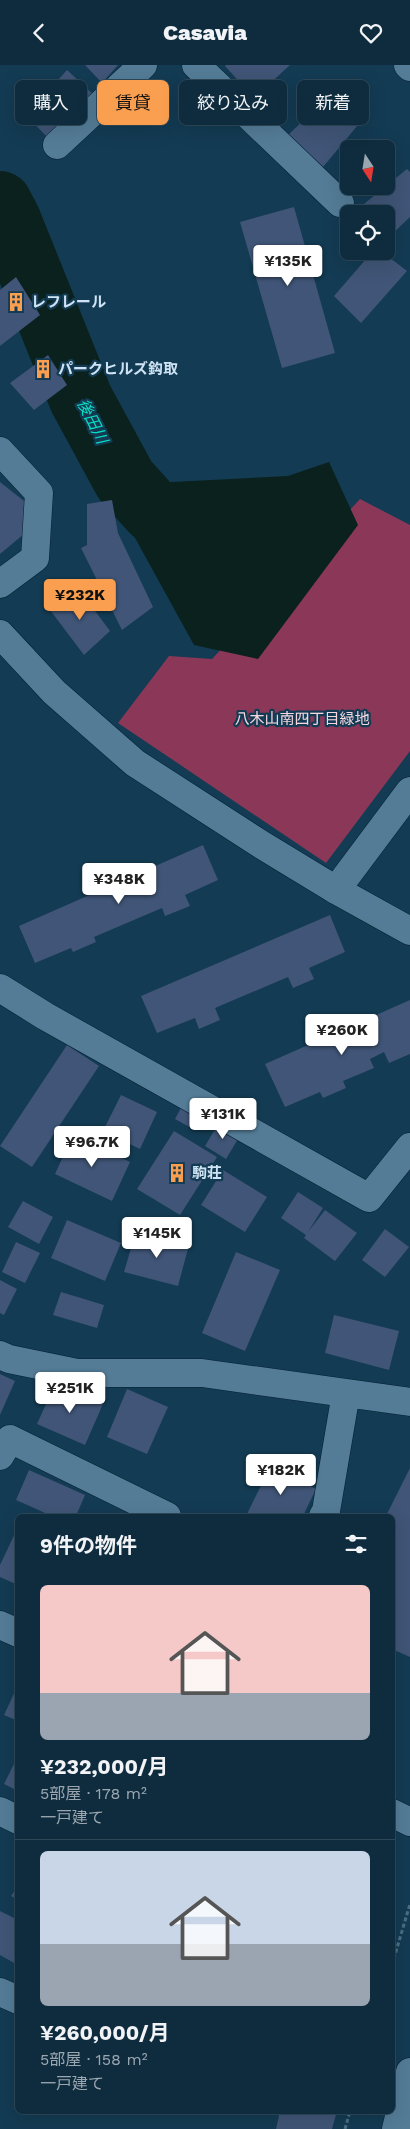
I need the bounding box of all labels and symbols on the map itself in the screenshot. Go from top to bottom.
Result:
north arrow [340,140,395,195]
pin: ¥135K [253,245,323,287]
building icon: レフレール [5,291,27,313]
place label: レフレール [31,293,106,311]
building icon: パークヒルズ鈎取 [32,358,54,380]
place label: パークヒルズ鈎取 [58,360,178,378]
water label: 後田川 [73,396,113,449]
pin: ¥232K [45,579,115,621]
park label: 八木山南四丁目緑地 [234,710,370,728]
pin: ¥348K [84,863,154,905]
pin: ¥260K [307,1013,377,1056]
pin: ¥131K [188,1097,258,1140]
pin: ¥96.7K [51,1125,133,1168]
building icon: 駒荘 [166,1162,188,1184]
place label: 駒荘 [192,1164,222,1182]
pin: ¥145K [122,1217,192,1259]
pin: ¥251K [35,1371,105,1414]
pin: ¥182K [246,1453,316,1496]

